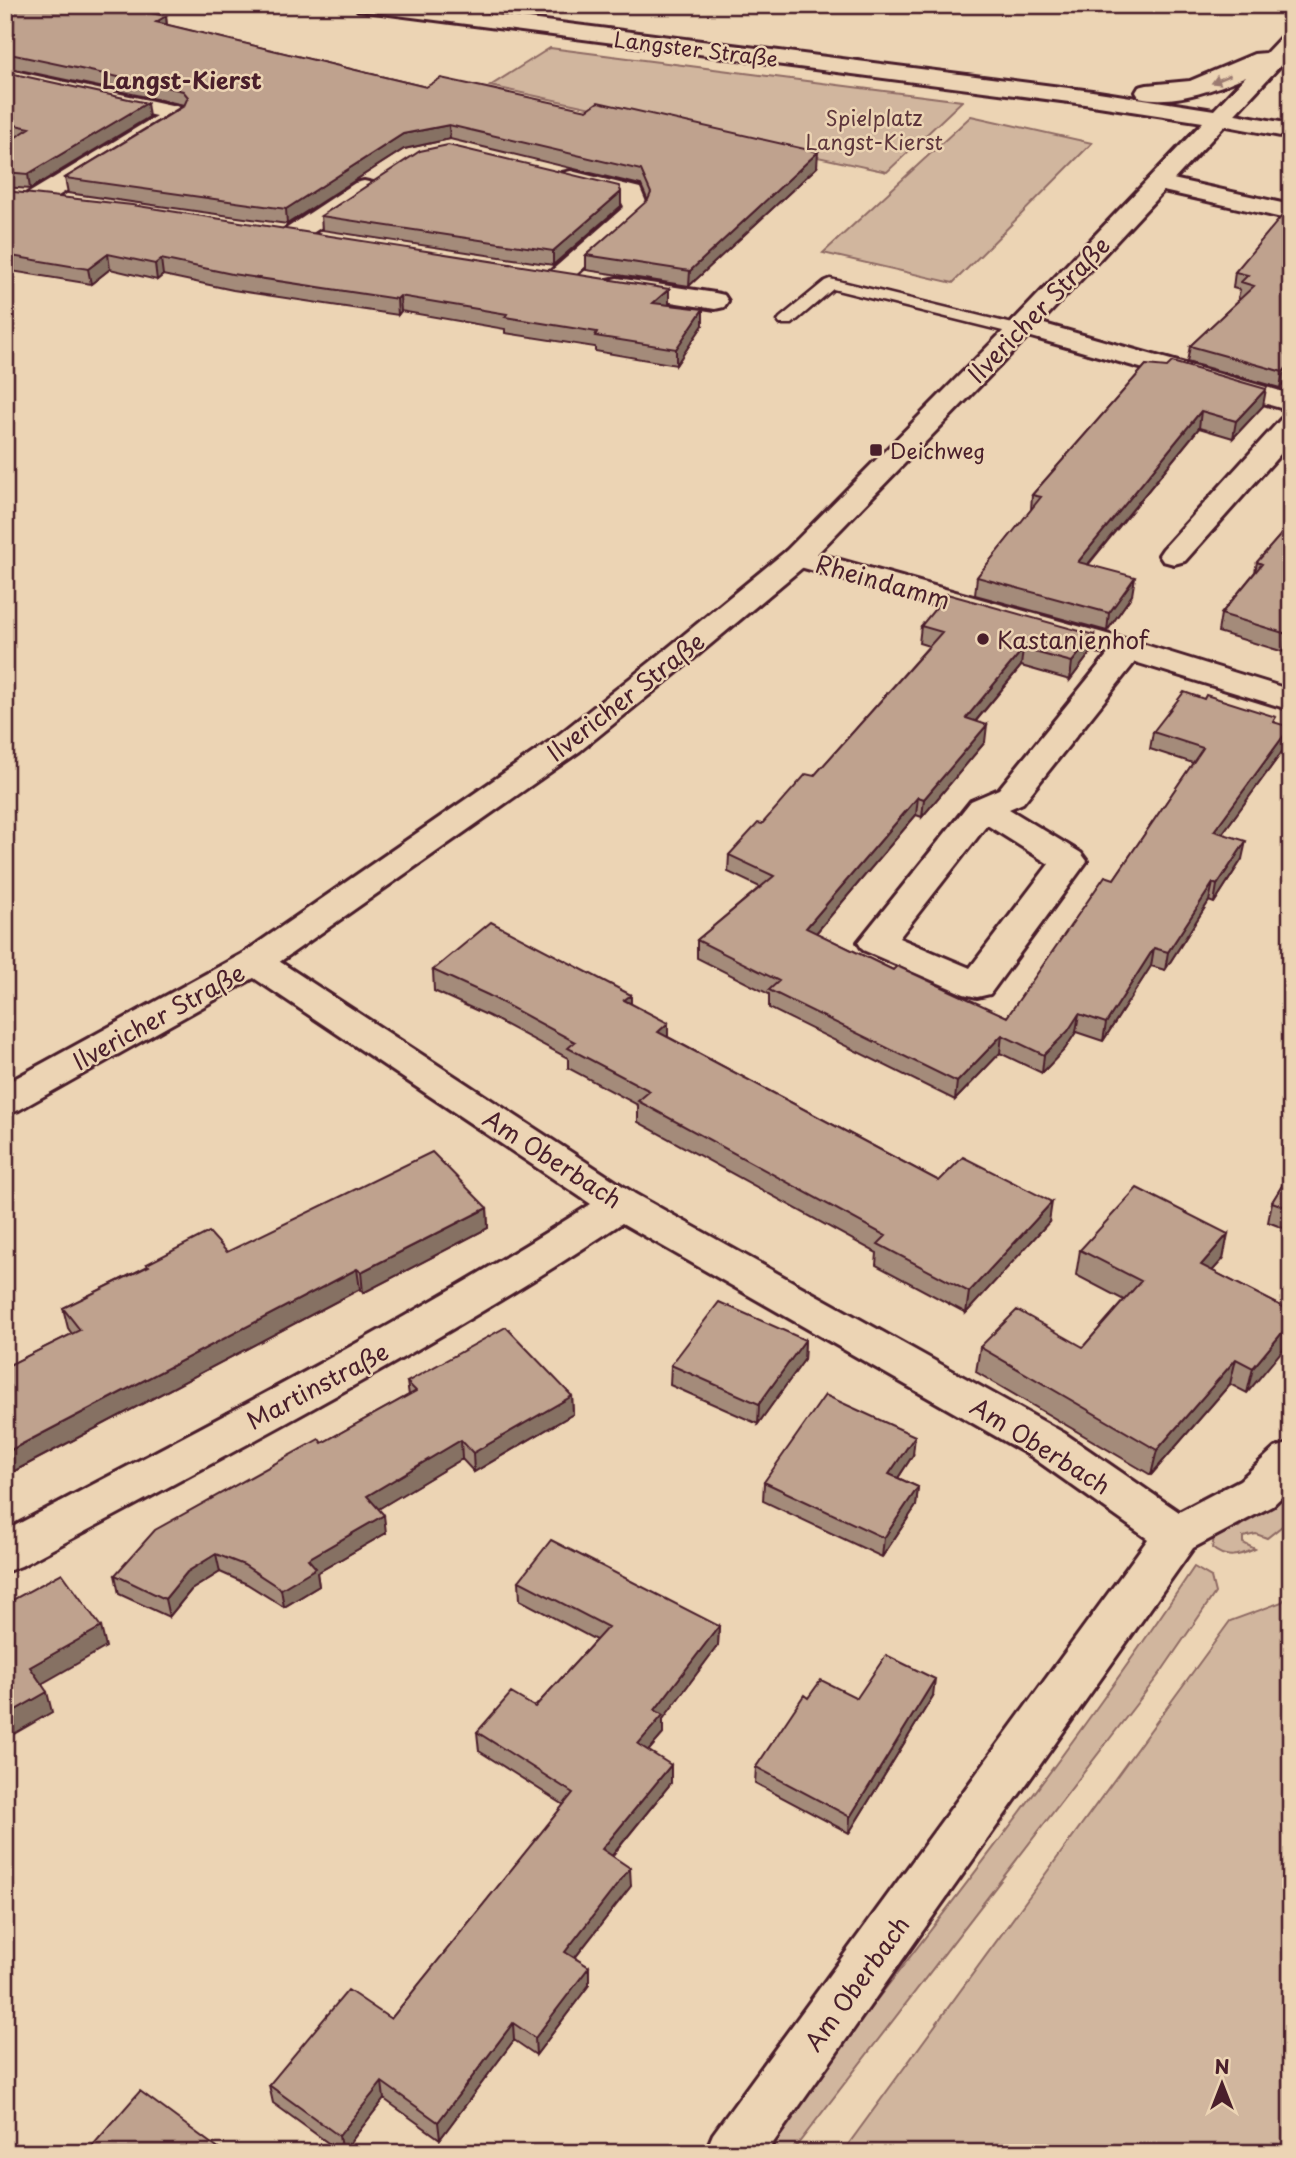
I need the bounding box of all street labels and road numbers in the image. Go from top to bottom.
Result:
street label: Langster Straße [612,22,780,74]
street label: Ilvericher Straße [958,227,1118,391]
street label: Rheindamm [812,545,954,617]
street label: Ilvericher Straße [538,623,712,769]
street label: Ilvericher Straße [65,954,251,1078]
street label: Am Oberbach [477,1100,629,1216]
street label: Martinstraße [240,1332,394,1438]
street label: Am Oberbach [964,1388,1118,1502]
street label: Am Oberbach [795,1908,917,2058]

